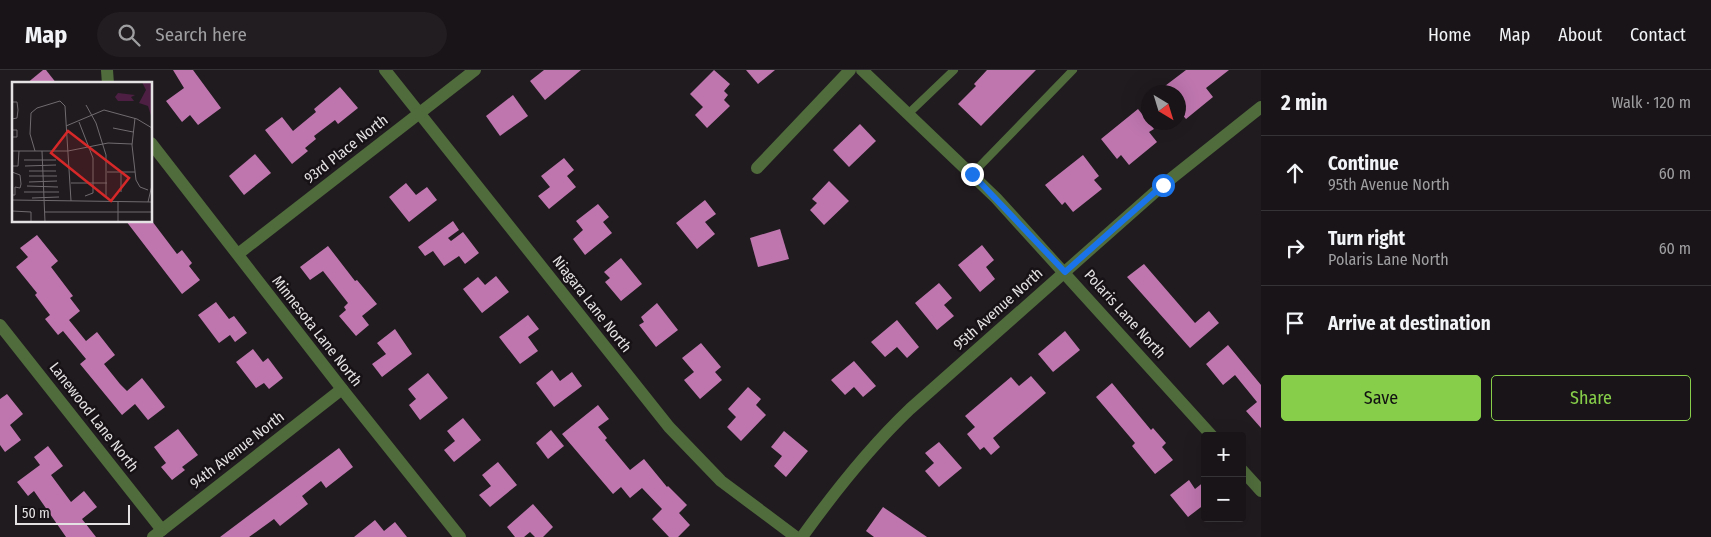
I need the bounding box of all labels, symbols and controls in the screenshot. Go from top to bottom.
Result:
search box [97,12,447,57]
text: Map [25,21,67,49]
icon: search [115,21,143,49]
text: Search here [155,23,247,46]
text: Home [1428,24,1471,46]
text: Map [1499,24,1530,46]
text: About [1558,24,1602,46]
text: Contact [1630,24,1686,46]
inset map [12,82,152,222]
north arrow [1141,85,1186,130]
text: 2 min [1281,90,1328,116]
text: Walk · 120 m [1612,93,1691,112]
street label: 93rd Place North [301,111,391,187]
text: Continue [1328,152,1399,175]
icon: ahead [1281,159,1309,187]
route end [961,163,984,186]
text: 60 m [1659,164,1691,183]
route start [1152,174,1175,197]
text: 95th Avenue North [1328,175,1450,194]
text: Turn right [1328,227,1405,250]
icon: right [1281,234,1309,262]
text: 60 m [1659,239,1691,258]
text: Polaris Lane North [1328,250,1449,269]
street label: Niagara Lane North [549,252,635,356]
street label: 95th Avenue North [950,264,1046,354]
street label: Polaris Lane North [1080,266,1170,362]
street label: Minnesota Lane North [268,272,366,390]
icon: arrive [1281,309,1309,337]
text: Arrive at destination [1328,312,1491,335]
street label: Lanewood Lane North [46,359,142,475]
button: Save [1281,375,1481,421]
button: Share [1491,375,1691,421]
street label: 94th Avenue North [186,408,288,492]
map controls [1201,432,1246,522]
button: + [1201,432,1246,477]
button: − [1201,477,1246,522]
scale bar [15,502,130,525]
text: 50 m [22,505,50,522]

